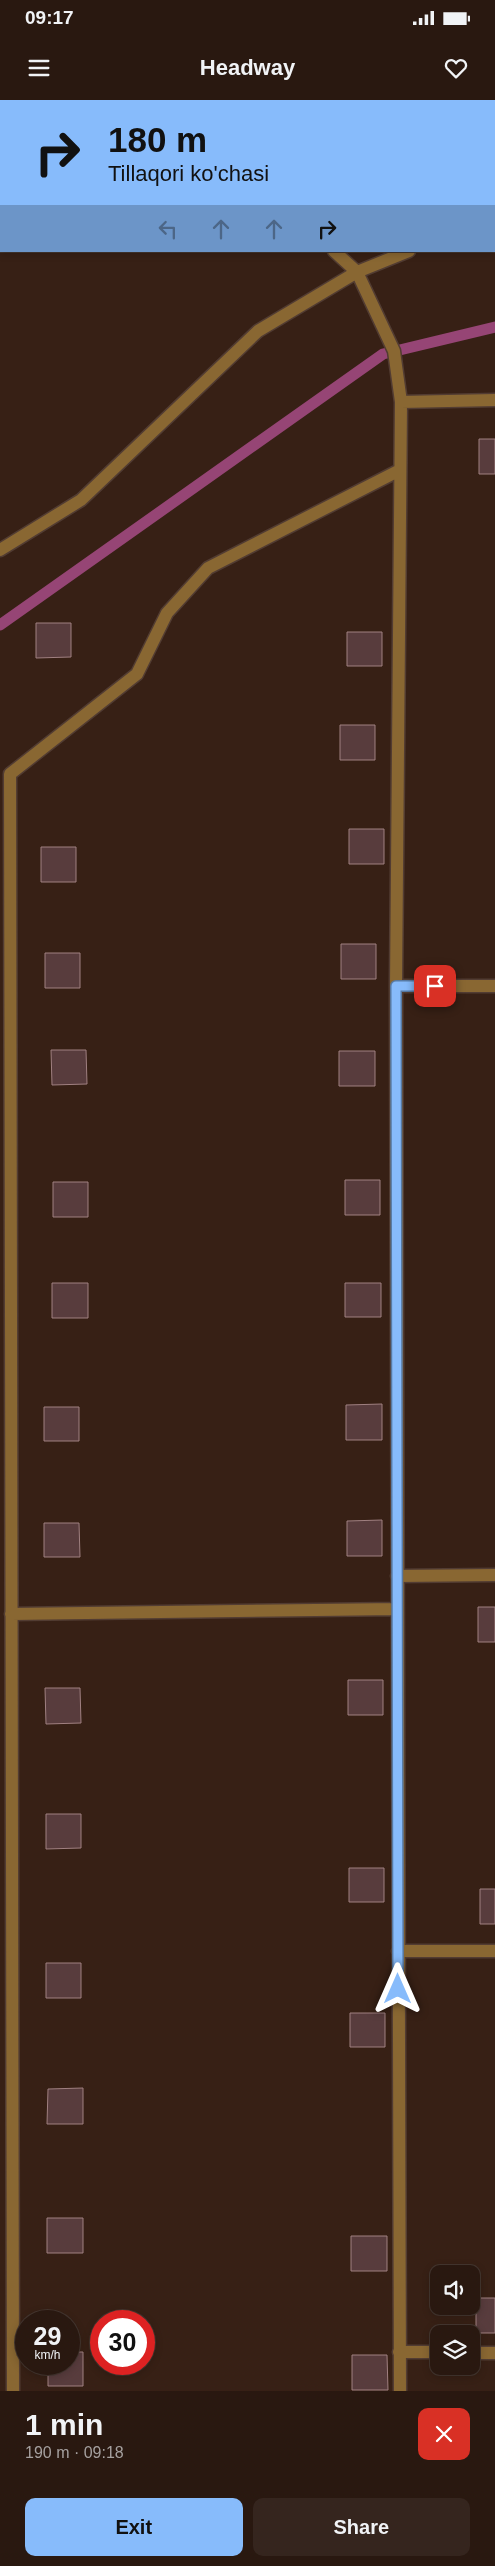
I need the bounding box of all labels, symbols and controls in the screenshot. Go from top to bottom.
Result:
text: 09:17 [25,7,74,28]
icon: menu [25,54,53,82]
icon: heart [442,54,470,82]
text: Headway [200,55,295,80]
icon: right [25,120,90,185]
text: 180 m [108,120,207,159]
text: Tillaqori ko'chasi [108,161,269,186]
icon: left [154,215,182,243]
icon: ahead [207,215,235,243]
icon: ahead [260,215,288,243]
icon: right [313,215,341,243]
pin [414,965,456,1007]
icon: arrive [421,972,449,1000]
position arrow [371,1962,423,2014]
map controls [430,2265,480,2375]
button: sound [430,2265,480,2315]
speed limit sign: 30 [90,2310,155,2375]
text: 29 [34,2322,61,2350]
button: layers [430,2325,480,2375]
text: km/h [34,2348,61,2362]
text: 1 min [25,2408,103,2441]
button: close [418,2408,470,2460]
text: 190 m · 09:18 [25,2444,124,2461]
button: Exit [25,2498,243,2556]
button: Share [253,2498,470,2556]

